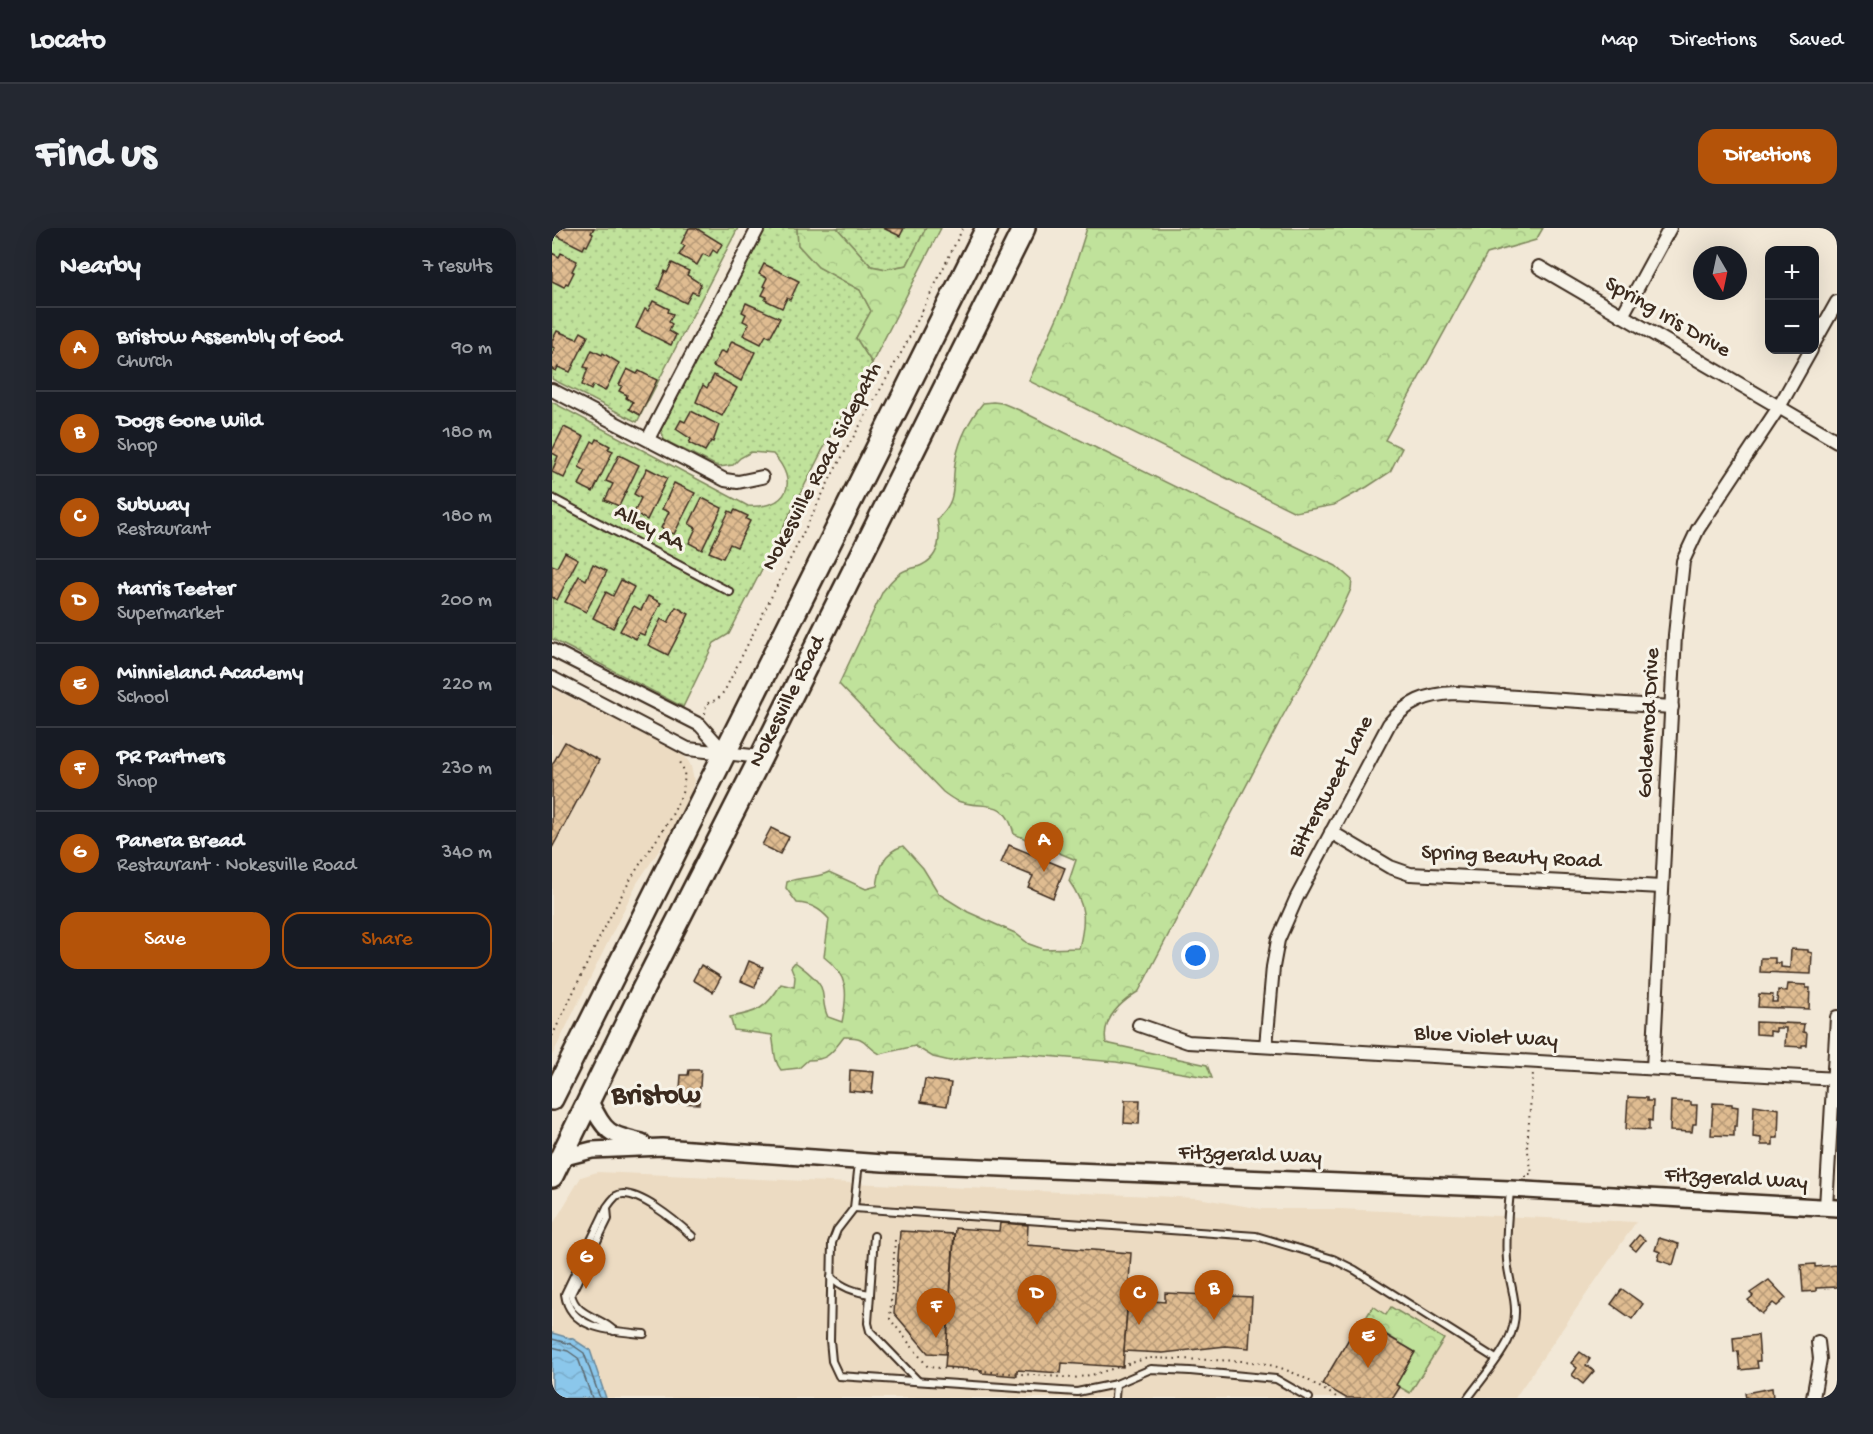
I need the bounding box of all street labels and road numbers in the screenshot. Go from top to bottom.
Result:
street label: Spring Iris Drive [1599,272,1735,365]
street label: Nokesville Road Sidepath [757,358,889,576]
street label: Alley AA [609,500,690,559]
street label: Nokesville Road [744,630,833,772]
street label: Goldenrod Drive [1633,647,1667,799]
street label: Bittersweet Lane [1283,711,1381,863]
street label: Spring Beauty Road [1420,840,1604,876]
street label: Blue Violet Way [1413,1021,1559,1055]
street label: Fitzgerald Way [1177,1140,1322,1171]
street label: Fitzgerald Way [1663,1163,1808,1197]

